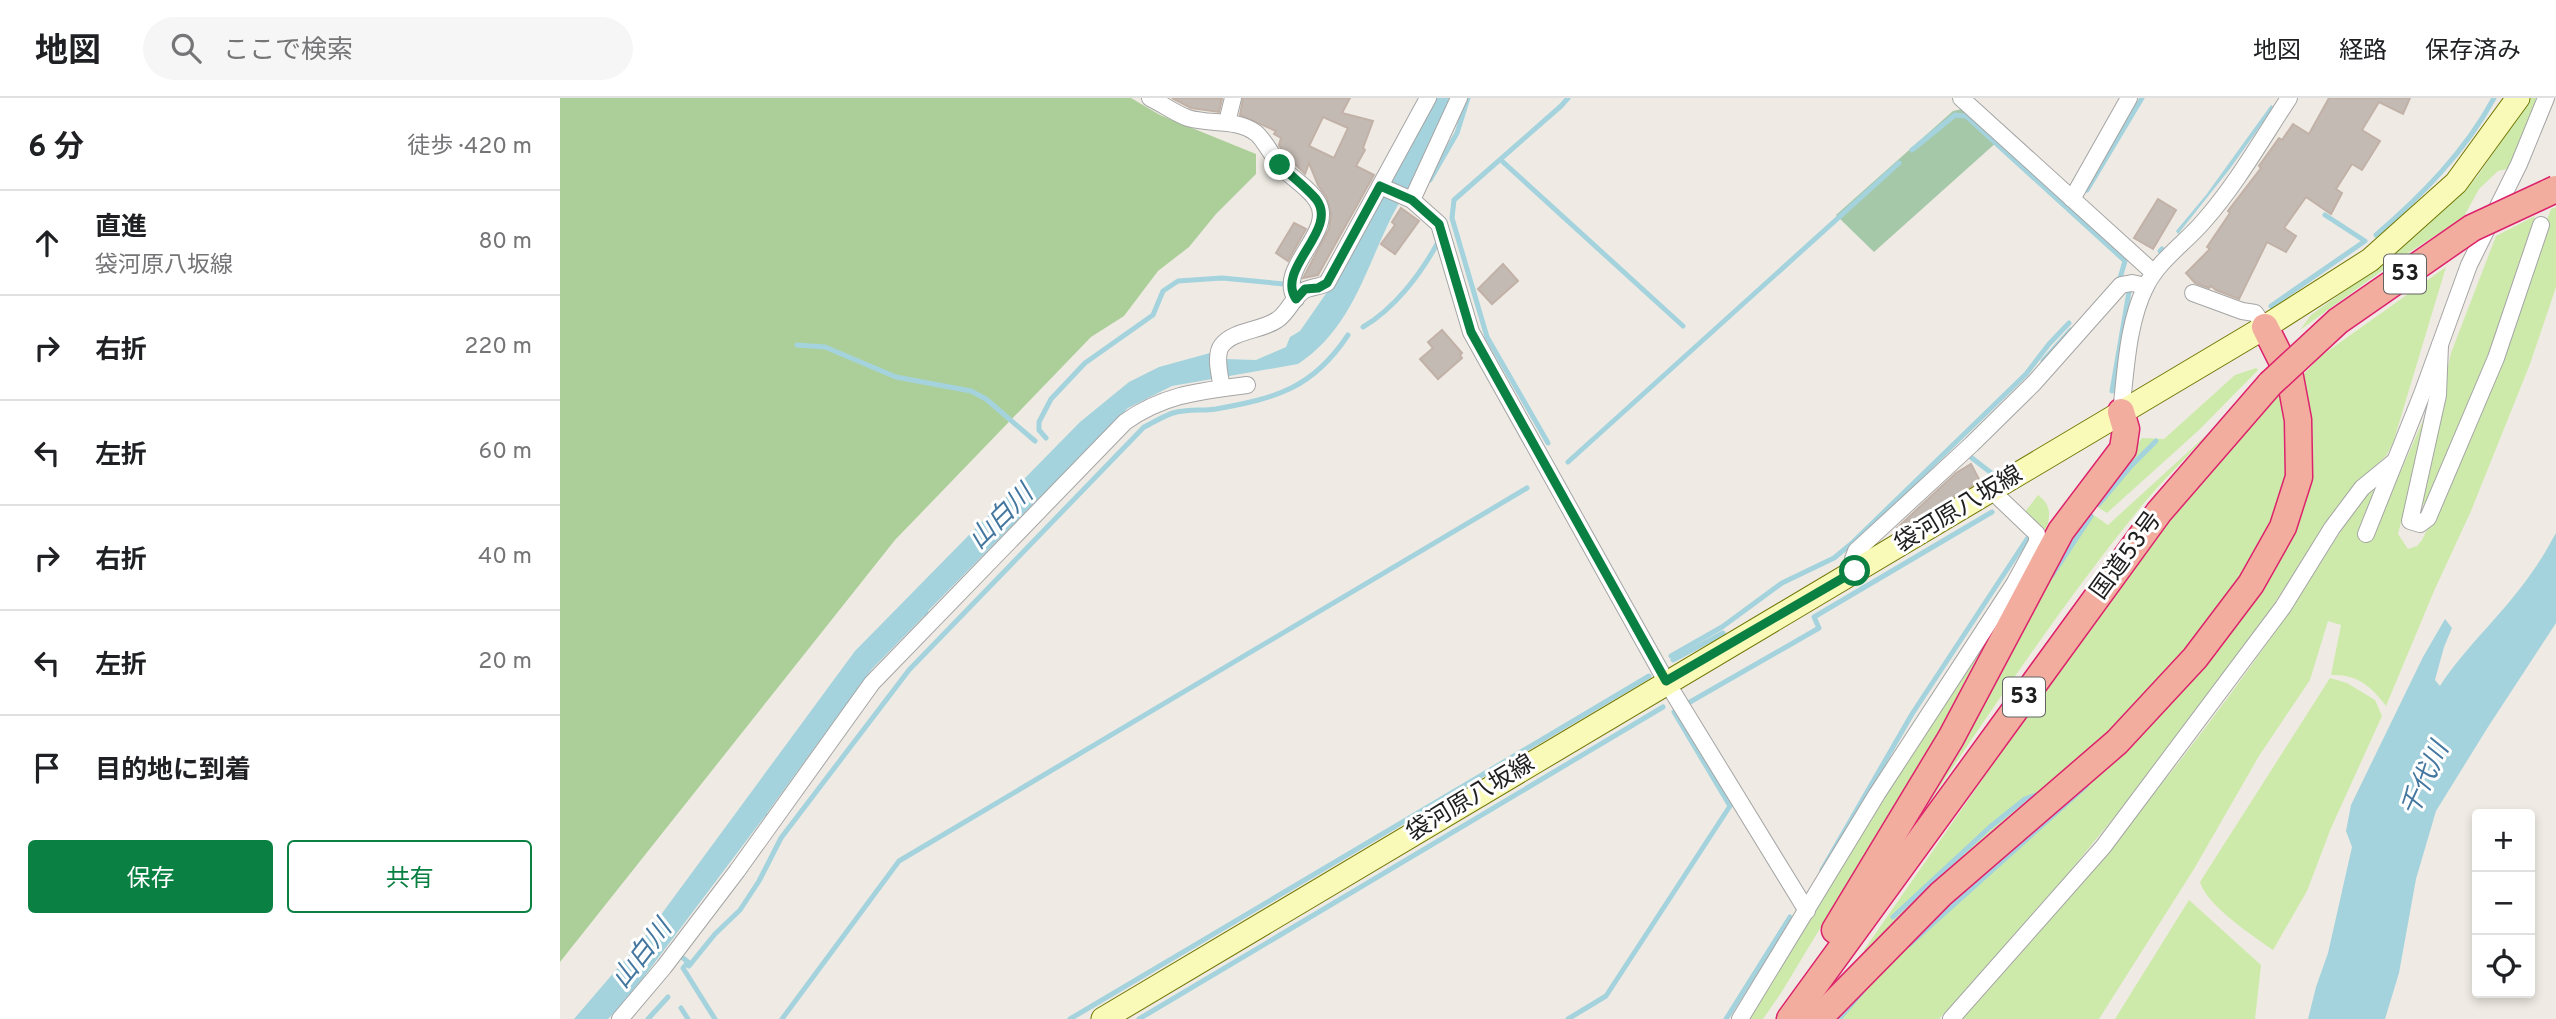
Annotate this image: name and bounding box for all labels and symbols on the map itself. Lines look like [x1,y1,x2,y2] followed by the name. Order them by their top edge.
[1264,149,1295,180] route end
[2384,254,2426,294] road number: 53
[1890,460,2028,560] street label: 袋河原八坂線
[963,477,1043,557] water label: 山白川
[2085,506,2169,606] street label: 国道53号
[1839,555,1870,586] route start
[2003,678,2045,716] road number: 53
[2395,735,2459,822] water label: 千代川
[1402,749,1540,849] street label: 袋河原八坂線
[606,912,682,996] water label: 山白川

